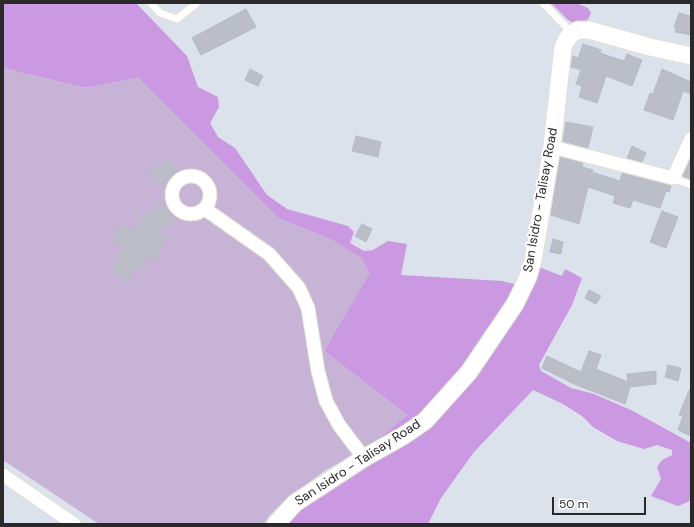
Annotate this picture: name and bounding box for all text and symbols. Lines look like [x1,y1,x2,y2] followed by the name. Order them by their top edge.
[521,127,561,273] street label: San Isidro - Talisay Road
[292,417,424,509] street label: San Isidro - Talisay Road
[554,489,648,515] scale bar
[559,496,588,512] text: 50 m

